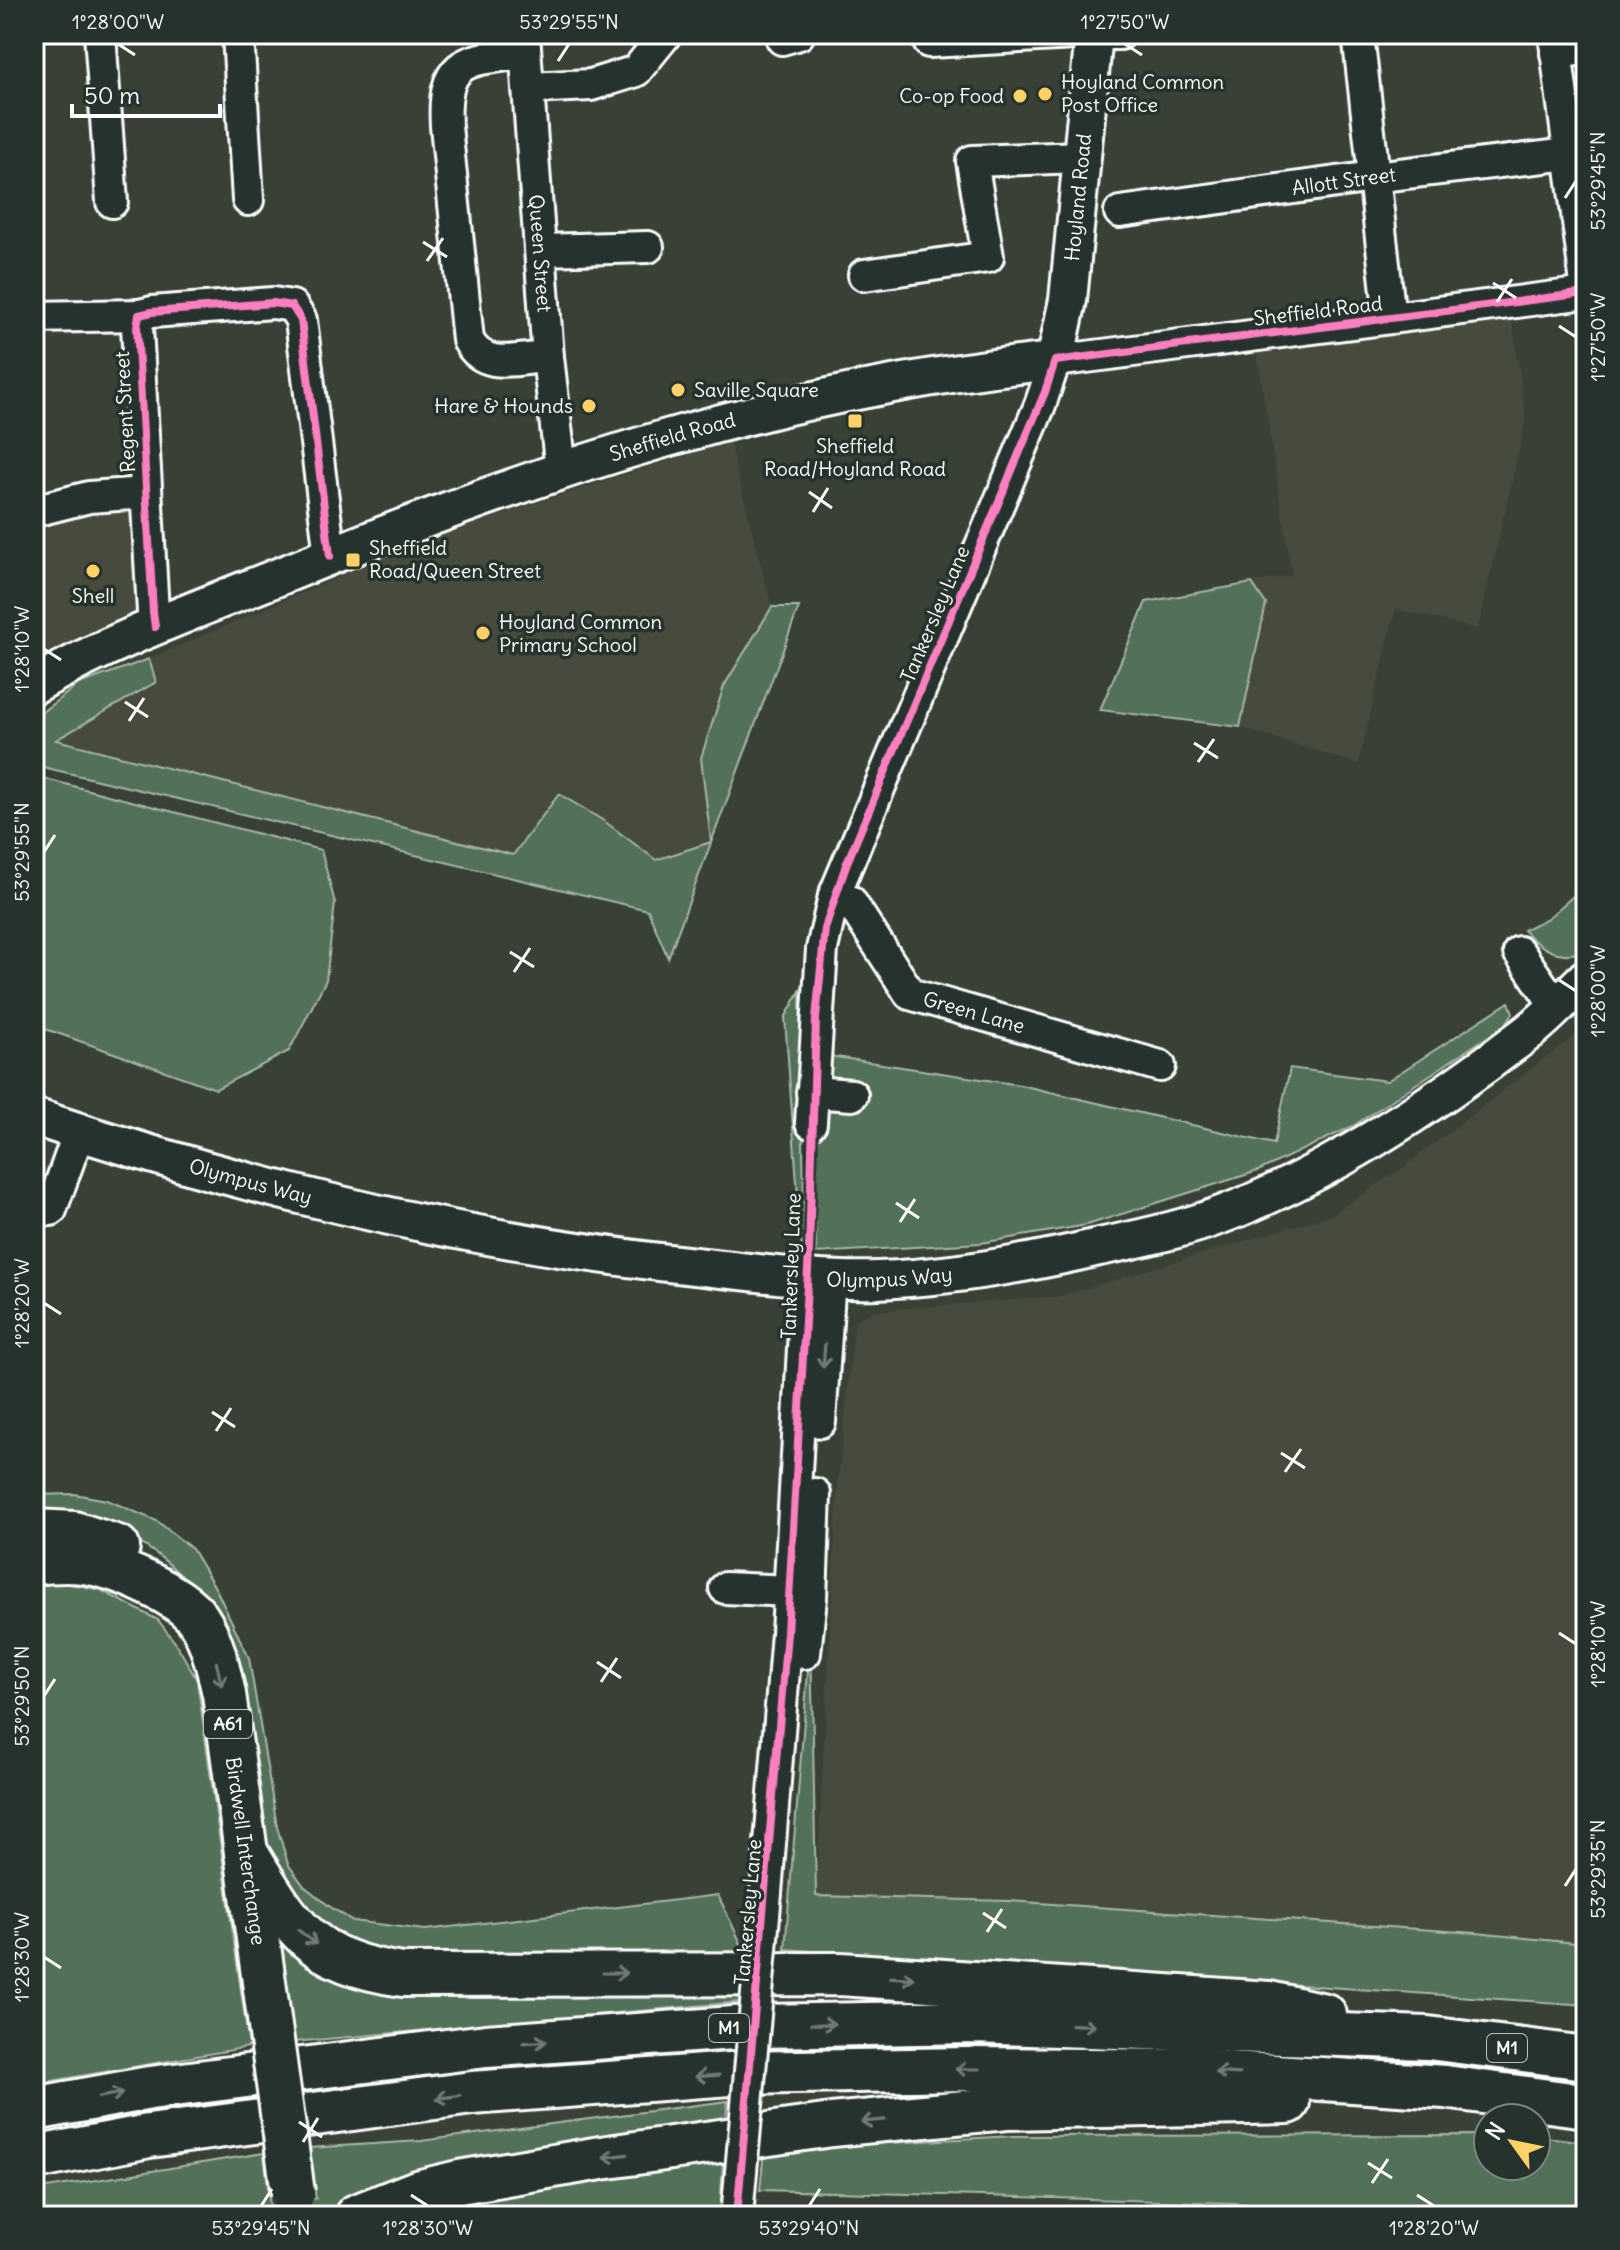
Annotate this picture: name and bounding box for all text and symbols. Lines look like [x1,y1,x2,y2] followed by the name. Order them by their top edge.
[72,9,164,34] text: 1°28'00"W
[519,9,619,34] text: 53°29'55"N
[1081,9,1169,34] text: 1°27'50"W
[72,68,220,118] scale bar
[1061,69,1224,117] place label: Hoyland Common Post Office
[84,80,140,110] text: 50 m
[899,83,1004,108] place label: Co-op Food
[1036,85,1054,103] marker: Hoyland Common Post Office
[1011,87,1029,105] marker: Co-op Food
[1059,132,1096,262] street label: Hoyland Road
[1585,132,1610,230] text: 53°29'45"N
[1290,161,1397,200] street label: Allott Street
[524,194,558,313] street label: Queen Street
[1252,290,1384,331] street label: Sheffield Road
[1585,293,1610,381] text: 1°27'50"W
[109,351,140,473] street label: Regent Street
[694,377,819,402] place label: Saville Square
[669,381,687,399] marker: Saville Square
[434,393,573,418] place label: Hare & Hounds
[580,397,598,415] marker: Hare & Hounds
[606,407,738,467] street label: Sheffield Road
[846,412,864,430] marker: Sheffield Road/Hoyland Road
[764,433,946,481] place label: Sheffield Road/Hoyland Road
[369,535,541,583] place label: Sheffield Road/Queen Street
[894,542,975,686] street label: Tankersley Lane
[344,551,362,569] marker: Sheffield Road/Queen Street
[84,562,102,580] marker: Shell
[72,583,114,608] place label: Shell
[9,605,34,693] text: 1°28'10"W
[499,609,662,657] place label: Hoyland Common Primary School
[474,624,492,642] marker: Hoyland Common Primary School
[9,802,34,902] text: 53°29'55"N
[1585,945,1610,1037] text: 1°28'00"W
[920,985,1028,1038] street label: Green Lane
[186,1153,315,1209] street label: Olympus Way
[775,1193,806,1339] street label: Tankersley Lane
[9,1258,34,1348] text: 1°28'20"W
[826,1261,954,1292] street label: Olympus Way
[816,1342,831,1369] one-way arrow
[1585,1600,1610,1688] text: 1°28'10"W
[9,1645,34,1747] text: 53°29'50"N
[212,1661,227,1686] one-way arrow
[204,1710,252,1738] road number: A61
[221,1755,272,1947] street label: Birdwell Interchange
[1585,1819,1610,1919] text: 53°29'35"N
[729,1838,766,1986] street label: Tankersley Lane
[9,1912,34,2002] text: 1°28'30"W
[296,1929,317,1946] one-way arrow
[601,1965,628,1981] one-way arrow
[888,1971,915,1986] one-way arrow
[709,2014,749,2042] road number: M1
[809,2017,836,2032] one-way arrow
[1069,2018,1096,2033] one-way arrow
[521,2034,548,2049] one-way arrow
[1487,2034,1527,2062] road number: M1
[954,2062,981,2077] one-way arrow
[1214,2065,1241,2080] one-way arrow
[694,2069,721,2084] one-way arrow
[98,2087,123,2102] one-way arrow
[435,2089,462,2104] one-way arrow
[1472,2102,1552,2182] north arrow
[860,2114,887,2129] one-way arrow
[1479,2117,1511,2145] text: N
[603,2149,629,2164] one-way arrow
[212,2215,310,2240] text: 53°29'45"N
[383,2215,473,2240] text: 1°28'30"W
[759,2215,859,2240] text: 53°29'40"N
[1389,2215,1479,2240] text: 1°28'20"W

